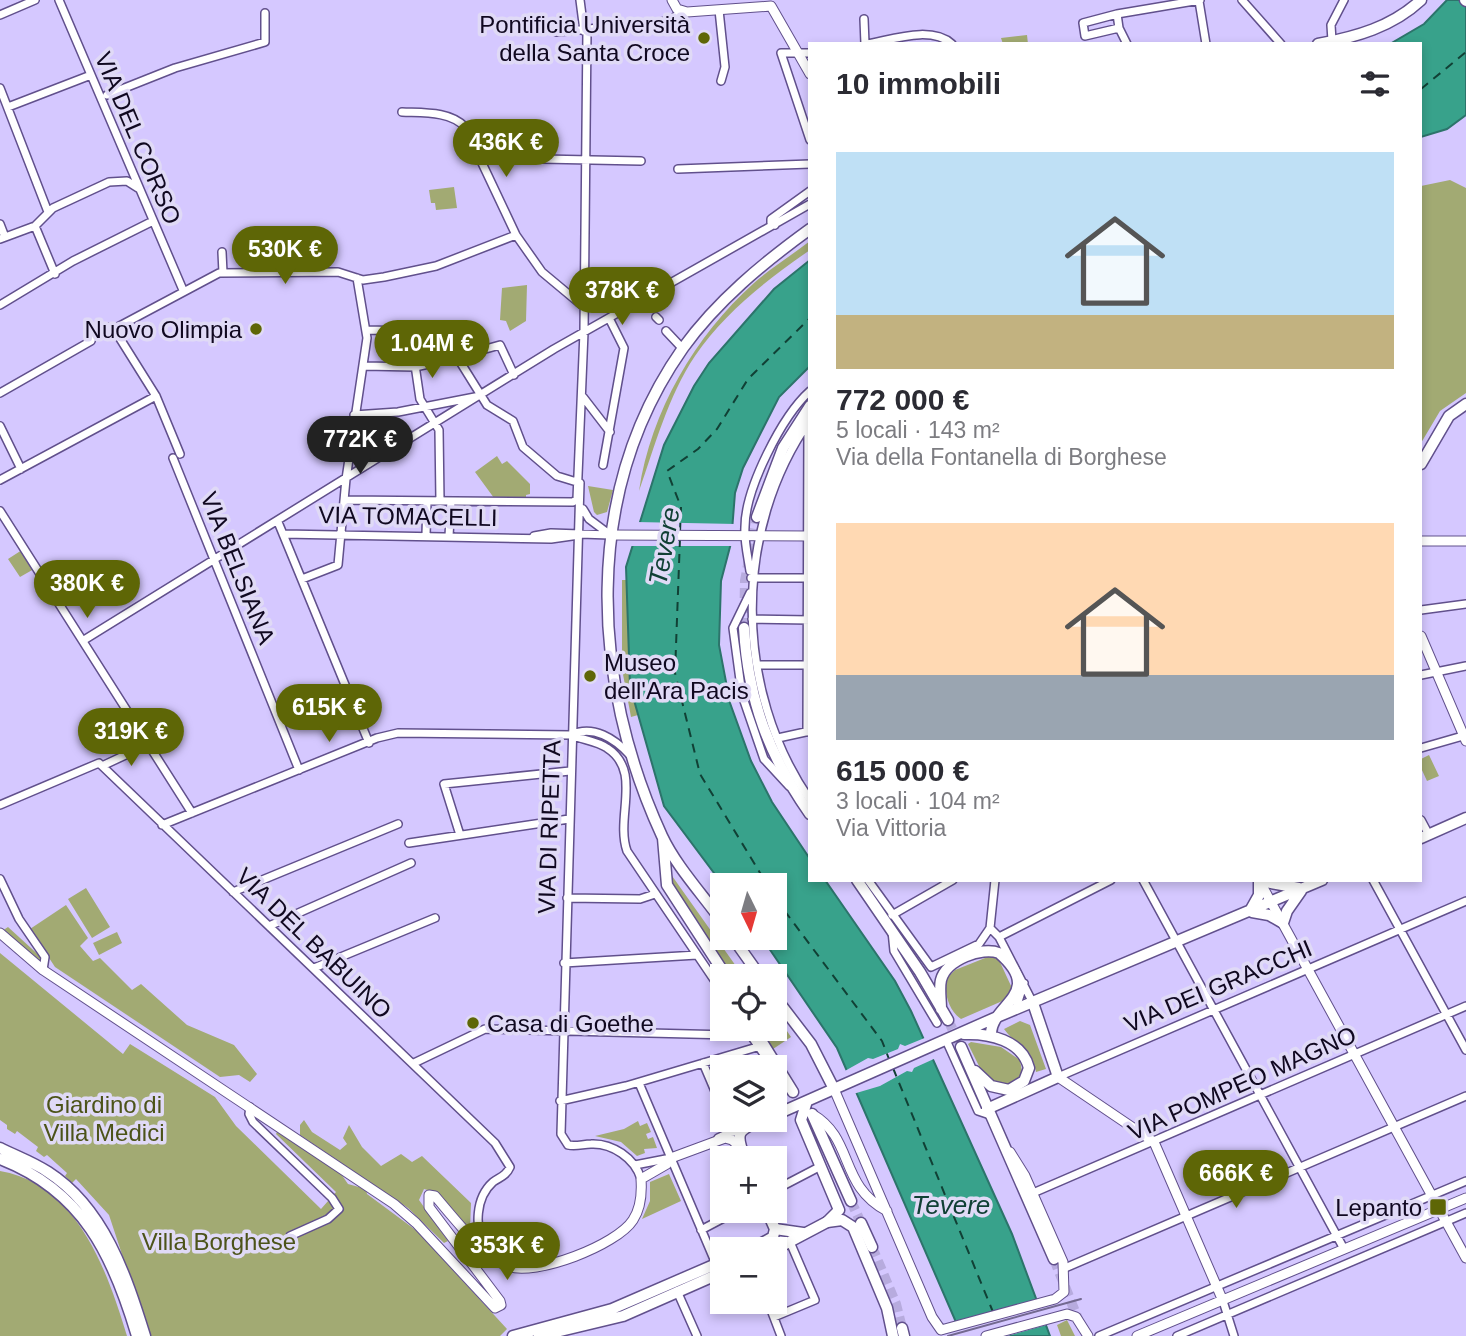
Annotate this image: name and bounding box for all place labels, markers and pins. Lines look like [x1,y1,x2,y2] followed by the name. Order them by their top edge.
[479,11,691,66] place label: Pontificia Università della Santa Croce
[696,30,712,46] marker: Pontificia Università della Santa Croce
[449,120,563,179] pin: 436K €
[228,226,342,286] pin: 530K €
[565,268,679,327] pin: 378K €
[85,316,243,343] place label: Nuovo Olimpia
[367,320,497,380] pin: 1.04M €
[248,321,264,337] marker: Nuovo Olimpia
[303,416,417,476] pin: 772K €
[30,560,144,620] pin: 380K €
[604,649,749,704] place label: Museo dell'Ara Pacis
[582,668,598,684] marker: Museo dell'Ara Pacis
[272,684,386,744] pin: 615K €
[74,708,188,768] pin: 319K €
[487,1010,654,1037] place label: Casa di Goethe
[465,1015,481,1031] marker: Casa di Goethe
[1179,1150,1293,1210] pin: 666K €
[1335,1194,1422,1221] place label: Lepanto
[1428,1197,1448,1217] marker: Lepanto
[450,1222,564,1282] pin: 353K €

